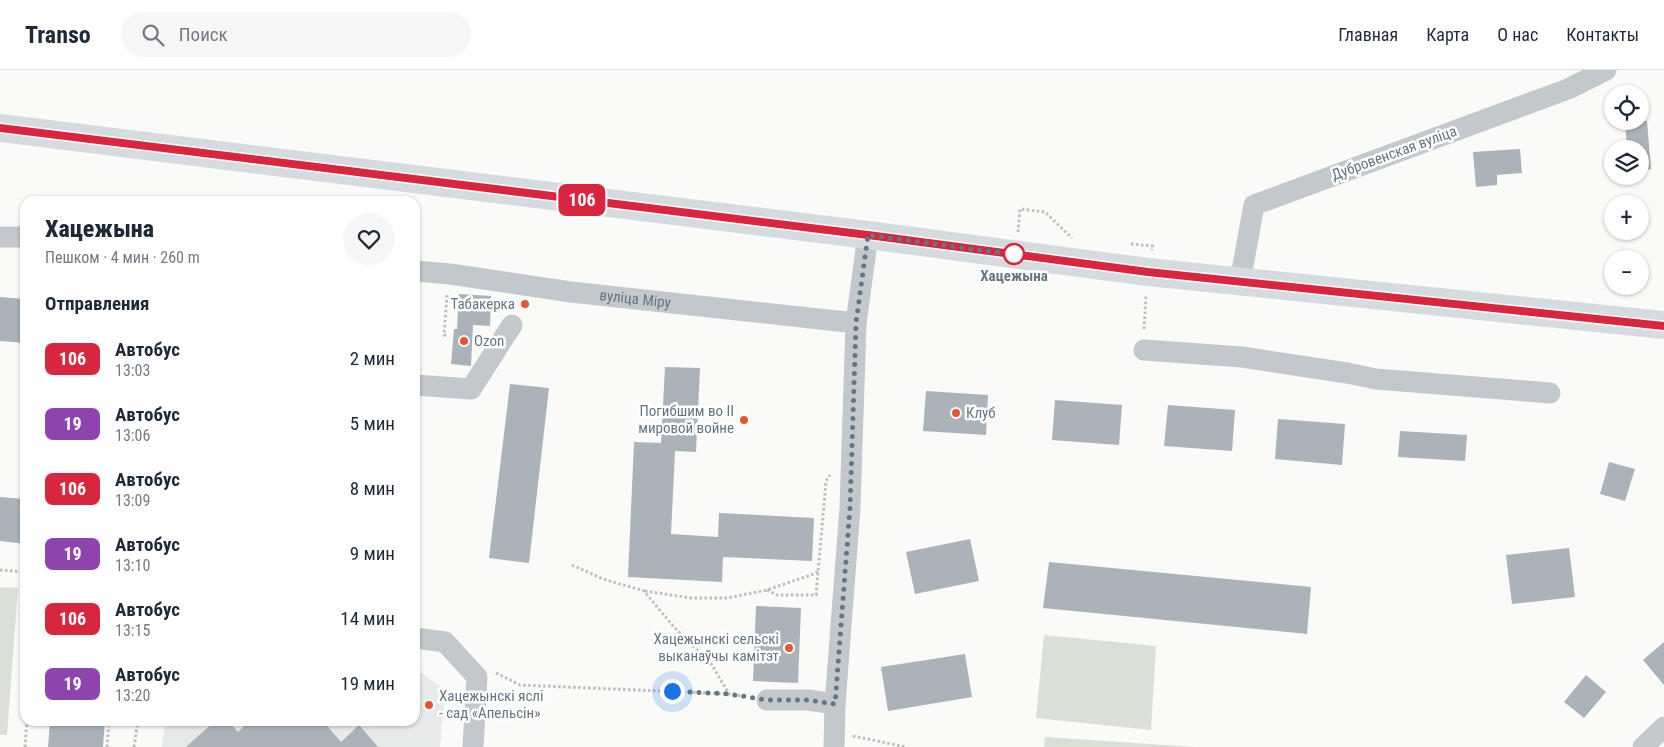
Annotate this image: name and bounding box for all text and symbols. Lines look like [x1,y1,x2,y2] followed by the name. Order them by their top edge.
[121,12,471,57] search box
[25,21,91,49] text: Transo
[139,21,167,49] icon: search
[179,23,228,46] text: Поиск
[1338,24,1398,45] text: Главная
[1426,24,1469,45] text: Карта
[1497,24,1538,45] text: О нас
[1566,24,1639,45] text: Контакты
[1604,85,1649,295] map controls
[1604,85,1649,130] button: locate
[1329,122,1459,184] street label: Дубровенская вуліца
[1604,140,1649,185] button: layers
[553,184,611,216] line badge: 106
[568,189,596,210] text: 106
[1604,195,1649,240] button: +
[343,213,395,265] button: heart
[45,215,154,243] text: Хацежына
[1003,243,1025,265] marker: Хацежына
[45,248,200,267] text: Пешком · 4 мин · 260 m
[1604,250,1649,295] button: −
[980,267,1048,285] place label: Хацежына
[599,286,672,312] street label: вуліца Міру
[45,292,149,315] text: Отправления
[450,295,515,313] place label: Табакерка
[519,298,531,310] marker: Табакерка
[474,332,504,350] place label: Ozon
[458,335,470,347] marker: Ozon
[115,338,180,361] text: Автобус
[350,347,395,370] text: 2 мин
[59,348,86,369] text: 106
[115,361,150,380] text: 13:03
[638,402,734,437] place label: Погибшим во II мировой войне
[115,403,180,426] text: Автобус
[966,404,996,422] place label: Клуб
[950,407,962,419] marker: Клуб
[350,412,395,435] text: 5 мин
[63,413,82,434] text: 19
[738,414,750,426] marker: Погибшим во II мировой войне
[115,426,150,445] text: 13:06
[115,468,180,491] text: Автобус
[350,477,395,500] text: 8 мин
[59,478,86,499] text: 106
[115,491,150,510] text: 13:09
[115,533,180,556] text: Автобус
[350,542,395,565] text: 9 мин
[63,543,82,564] text: 19
[115,556,150,575] text: 13:10
[115,598,180,621] text: Автобус
[340,607,395,630] text: 14 мин
[59,608,86,629] text: 106
[115,621,150,640] text: 13:15
[653,630,779,665] place label: Хацежынскі сельскі выканаўчы камітэт
[783,642,795,654] marker: Хацежынскі сельскі выканаўчы камітэт
[115,663,180,686] text: Автобус
[340,672,395,695] text: 19 мин
[63,673,82,694] text: 19
[660,679,685,704] your location
[115,686,150,705] text: 13:20
[439,687,543,722] place label: Хацежынскі яслі - сад «Апельсін»
[423,699,435,711] marker: Хацежынскі яслі - сад «Апельсін»

